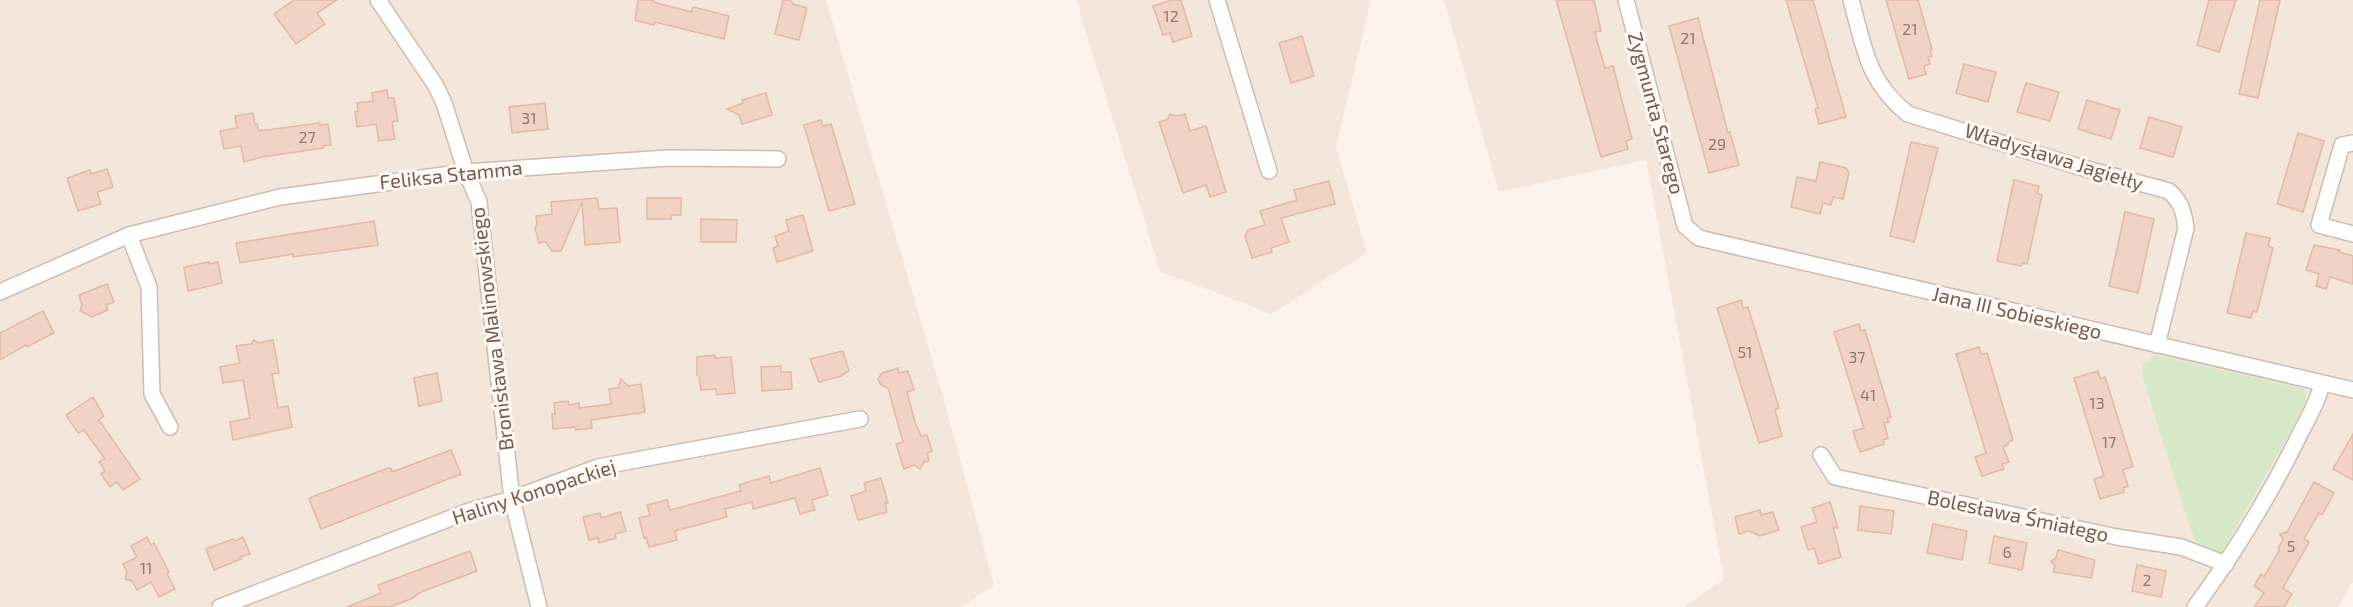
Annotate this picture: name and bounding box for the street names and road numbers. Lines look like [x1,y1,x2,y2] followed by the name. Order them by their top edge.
[1624,29,1690,197] street label: Zygmunta Starego
[1962,117,2147,195] street label: Władysława Jagiełły
[378,155,524,193] street label: Feliksa Stamma
[464,206,518,452] street label: Bronisława Malinowskiego
[1930,281,2104,343] street label: Jana III Sobieskiego
[449,453,619,529] street label: Haliny Konopackiej
[1926,484,2111,546] street label: Bolesława Śmiałego

